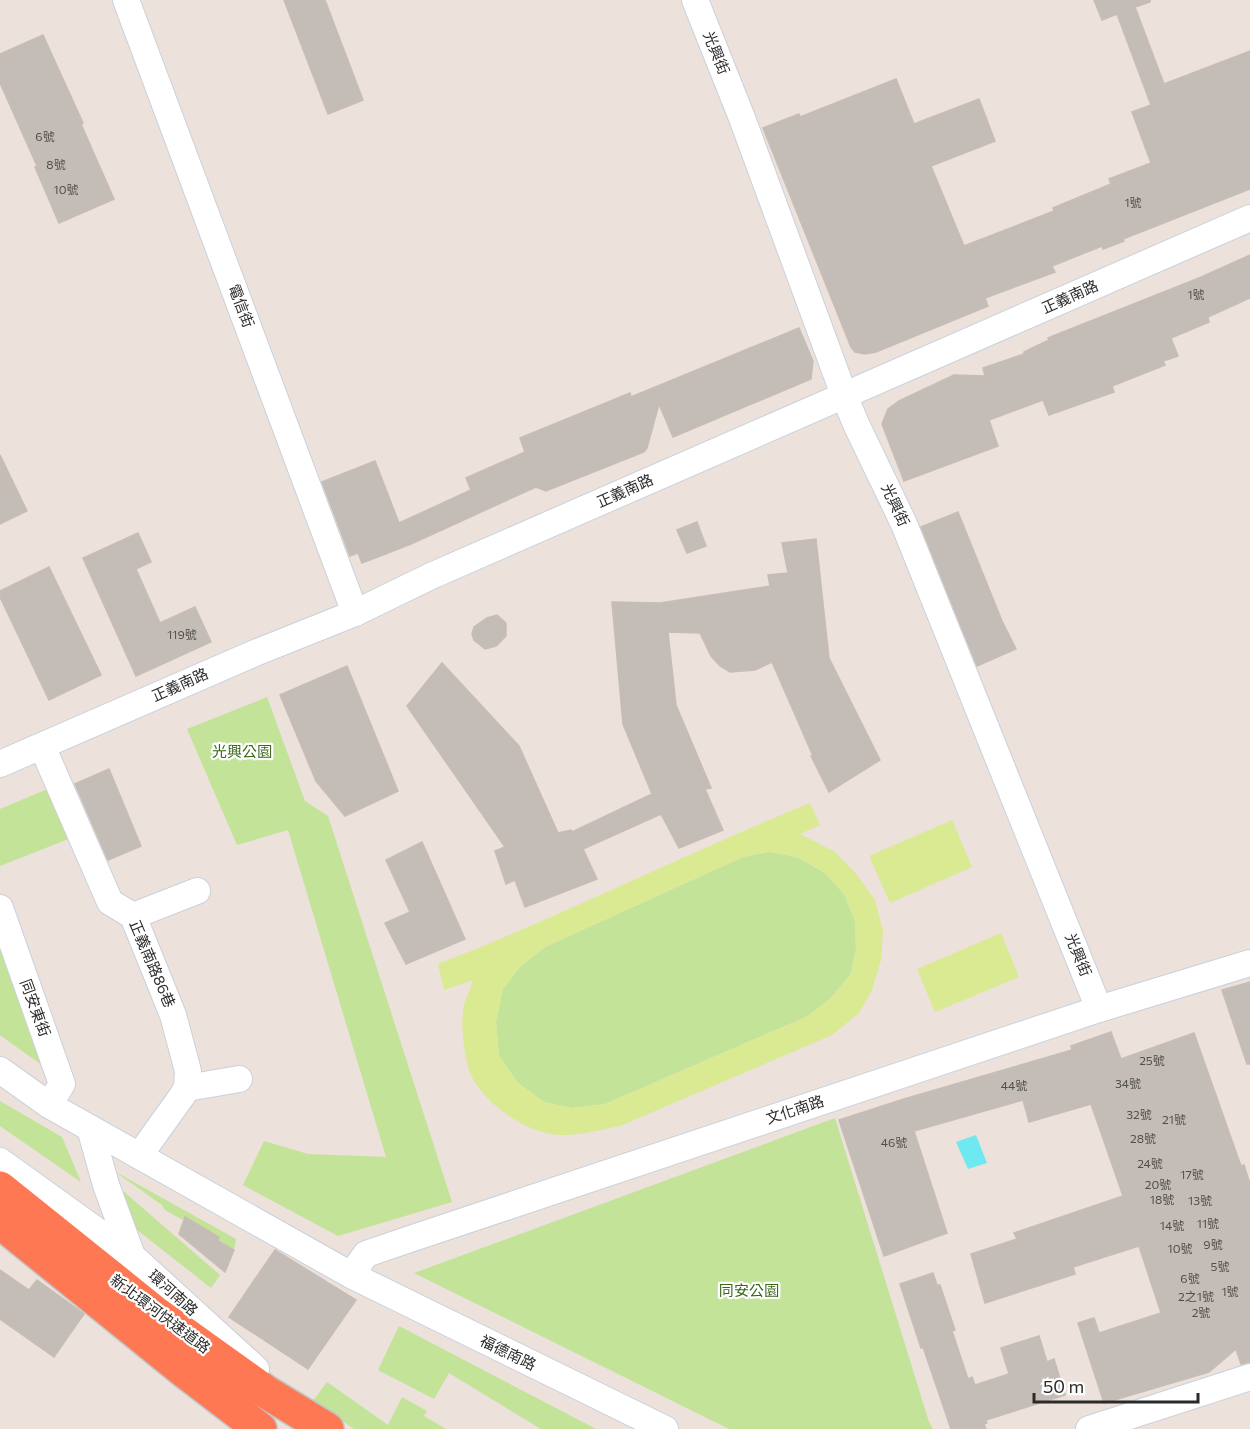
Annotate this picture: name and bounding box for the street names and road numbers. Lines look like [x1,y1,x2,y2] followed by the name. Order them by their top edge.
[700,28,734,77] street label: 光興街
[1039,276,1101,317] street label: 正義南路
[225,281,258,330] street label: 電信街
[594,470,656,511] street label: 正義南路
[878,480,914,529] street label: 光興街
[149,664,211,705] street label: 正義南路
[126,917,179,1010] street label: 正義南路86巷
[1062,930,1096,979] street label: 光興街
[17,976,55,1039] street label: 同安東街
[763,1091,826,1127] street label: 文化南路
[145,1265,202,1319] street label: 環河南路
[107,1270,214,1357] street label: 新北環河快速道路
[478,1331,539,1373] street label: 福德南路

